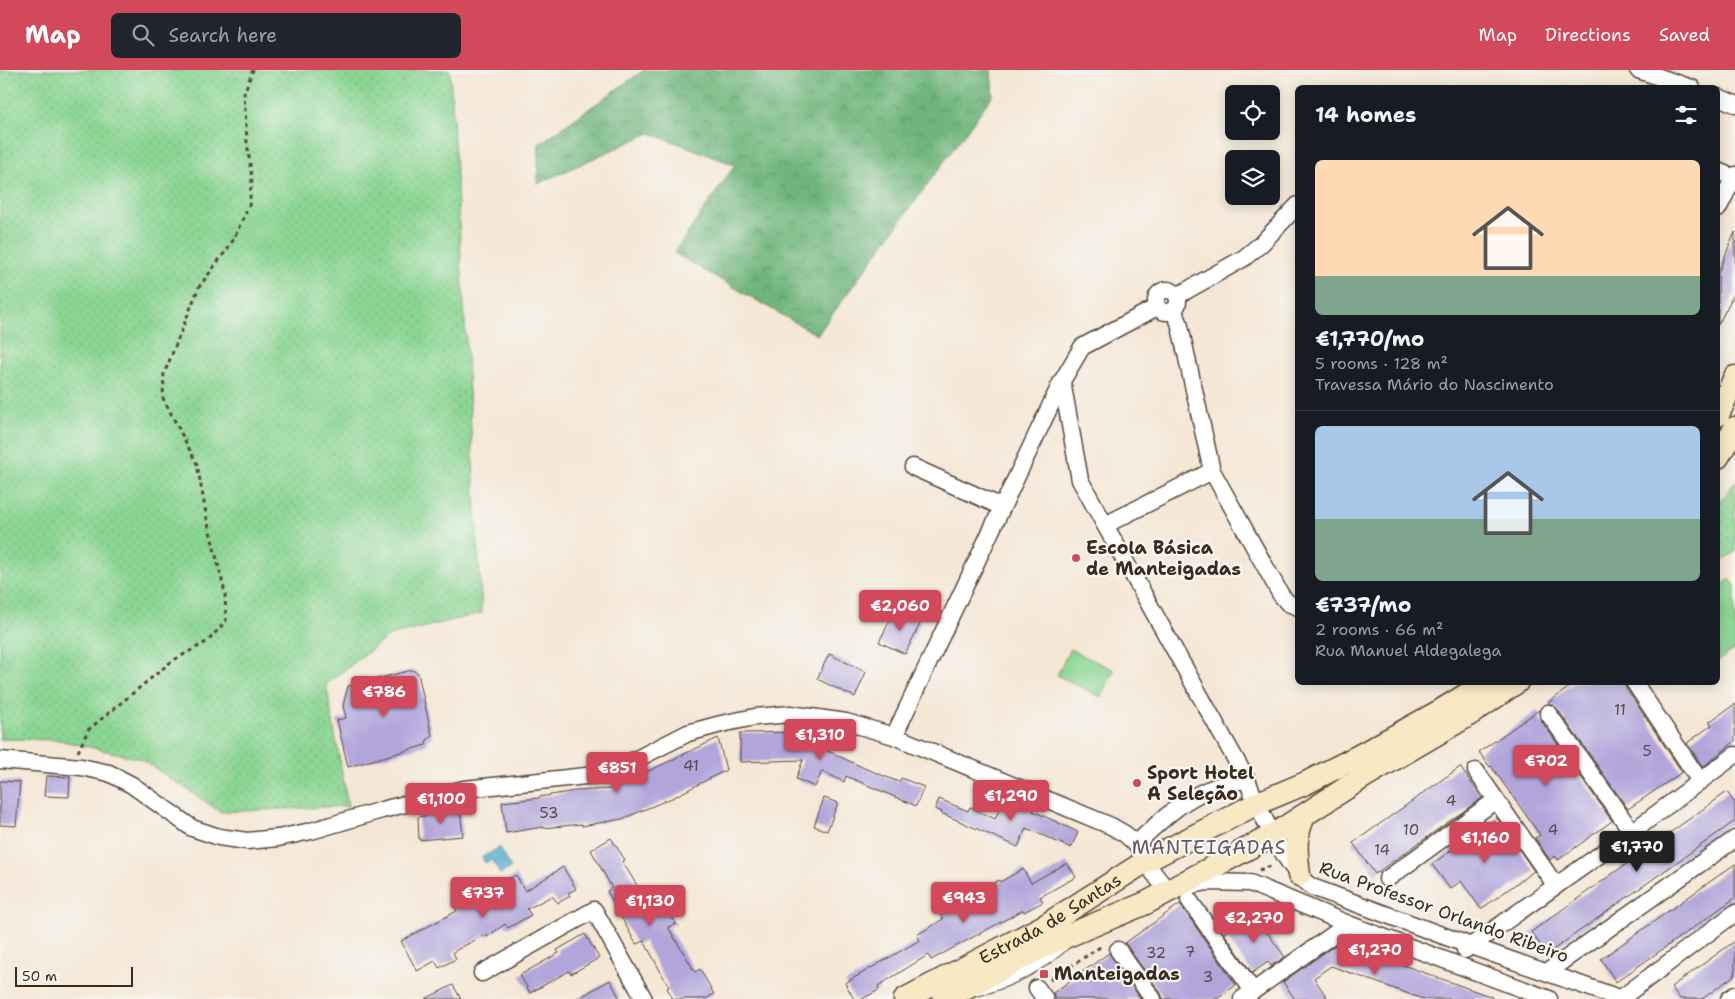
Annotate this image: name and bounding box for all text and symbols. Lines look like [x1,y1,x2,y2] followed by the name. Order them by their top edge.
[111,13,461,58] search box
[25,19,81,51] text: Map
[129,21,157,49] icon: search
[169,23,277,48] text: Search here
[1479,23,1517,47] text: Map
[1545,23,1631,47] text: Directions
[1659,23,1710,47] text: Saved
[1225,85,1280,205] map controls
[1225,85,1280,140] button: locate
[1315,101,1416,129] text: 14 homes
[1672,101,1700,129] icon: filters
[1225,150,1280,205] button: layers
[1463,193,1553,283] icon: home
[1315,325,1424,353] text: €1,770/mo
[1315,353,1448,374] text: 5 rooms · 128 m²
[1315,374,1554,395] text: Travessa Mário do Nascimento
[1463,458,1553,548] icon: home
[1086,536,1241,581] place label: Escola Básica de Manteigadas
[1070,552,1082,564] marker: Escola Básica de Manteigadas
[859,590,941,632] pin: €2,060
[1315,591,1411,619] text: €737/mo
[870,595,930,616] text: €2,060
[1315,619,1443,640] text: 2 rooms · 66 m²
[1315,640,1501,661] text: Rua Manuel Aldegalega
[354,676,414,718] pin: €786
[362,681,406,702] text: €786
[1614,700,1626,720] house number: 11
[779,718,861,761] pin: €1,310
[795,724,845,745] text: €1,310
[1642,741,1652,761] house number: 5
[1516,744,1576,787] pin: €702
[1524,750,1568,771] text: €702
[587,752,647,794] pin: €851
[683,756,699,776] house number: 41
[597,757,637,778] text: €851
[1147,761,1254,806] place label: Sport Hotel A Seleção
[1131,777,1143,789] marker: Sport Hotel A Seleção
[970,780,1052,822] pin: €1,290
[400,782,482,825] pin: €1,100
[984,785,1038,806] text: €1,290
[416,788,466,809] text: €1,100
[1446,791,1456,811] house number: 4
[540,803,559,823] house number: 53
[1403,820,1419,840] house number: 10
[1548,820,1558,840] house number: 4
[1444,822,1526,864] pin: €1,160
[1460,827,1510,848] text: €1,160
[1596,830,1678,873] pin: €1,770
[1132,835,1286,860] district label: MANTEIGADAS
[1611,836,1663,857] text: €1,770
[1374,840,1390,860] house number: 14
[1316,856,1572,968] street label: Rua Professor Orlando Ribeiro
[975,868,1126,970] street label: Estrada de Santas
[453,876,513,919] pin: €737
[462,882,505,903] text: €737
[934,882,994,924] pin: €943
[609,884,691,927] pin: €1,130
[942,887,986,908] text: €943
[625,890,675,911] text: €1,130
[1213,902,1295,944] pin: €2,270
[1224,907,1284,928] text: €2,270
[1334,934,1416,976] pin: €1,270
[1348,939,1402,960] text: €1,270
[1185,942,1195,962] house number: 7
[1146,943,1166,963] house number: 32
[1054,962,1180,986] place label: Manteigadas
[15,964,132,987] scale bar
[22,967,57,985] text: 50 m
[1203,967,1213,987] house number: 3
[1038,968,1050,980] marker: Manteigadas

